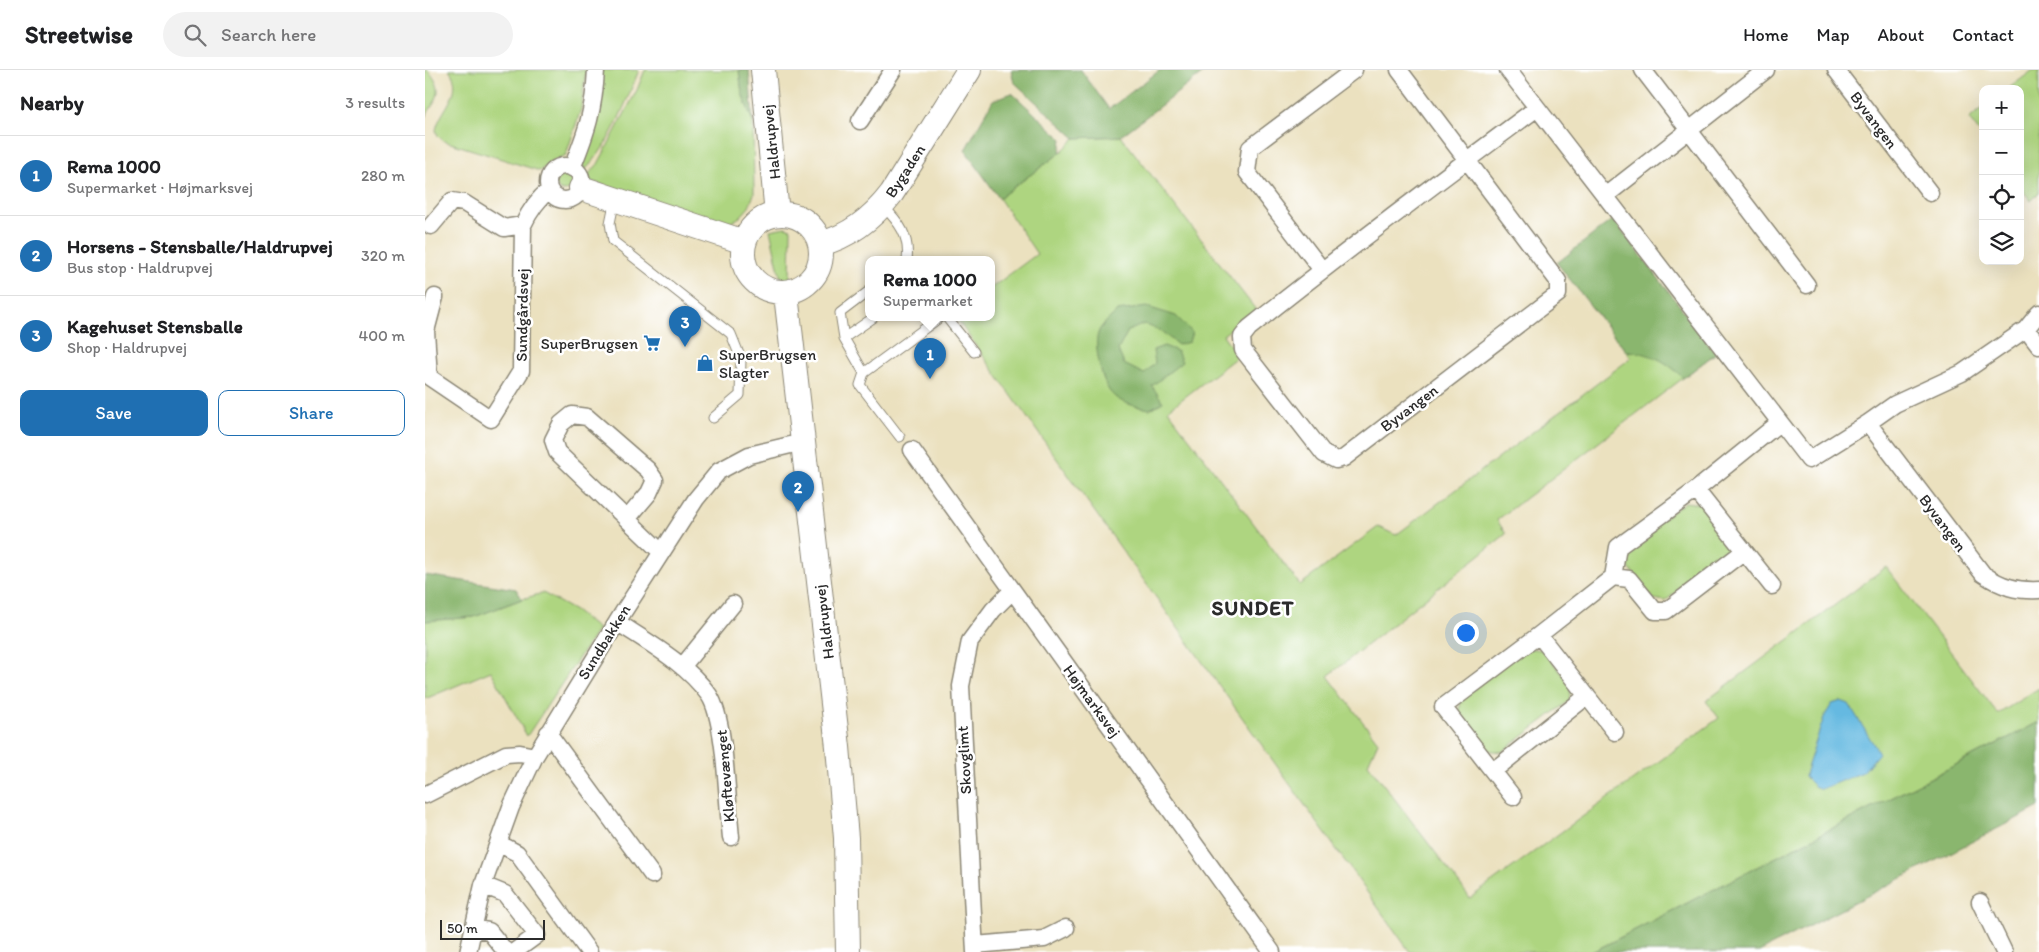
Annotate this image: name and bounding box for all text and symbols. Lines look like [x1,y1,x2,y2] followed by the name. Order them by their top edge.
[163,12,513,57] search box
[25,20,133,49] text: Streetwise
[181,21,209,49] icon: search
[221,23,316,46] text: Search here
[1743,24,1789,46] text: Home
[1817,24,1850,46] text: Map
[1878,24,1924,46] text: About
[1952,24,2014,46] text: Contact
[1979,85,2024,265] map controls
[1979,85,2024,130] button: +
[1846,88,1902,153] street label: Byvangen
[20,90,84,115] text: Nearby
[345,93,405,112] text: 3 results
[758,104,784,180] street label: Haldrupvej
[1979,130,2024,175] button: −
[881,141,929,201] street label: Bygaden
[67,155,161,178] text: Rema 1000
[32,166,40,185] text: 1
[361,166,405,185] text: 280 m
[1979,175,2024,220] button: locate
[67,178,253,197] text: Supermarket · Højmarksvej
[1979,220,2024,265] button: layers
[67,235,333,258] text: Horsens - Stensballe/Haldrupvej
[32,246,40,265] text: 2
[361,246,405,265] text: 320 m
[865,256,995,321] popup
[67,258,213,277] text: Bus stop · Haldrupvej
[512,268,532,362] street label: Sundgårdsvej
[883,268,977,291] text: Rema 1000
[883,291,973,310] text: Supermarket
[669,306,701,347] pin: 3
[67,315,243,338] text: Kagehuset Stensballe
[32,326,40,345] text: 3
[359,326,405,345] text: 400 m
[642,333,662,353] supermarket icon: SuperBrugsen
[541,334,638,353] place label: SuperBrugsen
[67,338,187,357] text: Shop · Haldrupvej
[914,338,946,379] pin: 1
[719,345,816,382] place label: SuperBrugsen Slagter
[695,353,715,373] shop icon: SuperBrugsen Slagter
[1377,380,1442,436] street label: Byvangen
[20,390,208,436] button: Save
[218,390,405,436] button: Share
[782,471,814,512] pin: 2
[1915,491,1971,556] street label: Byvangen
[810,584,838,660] street label: Haldrupvej
[1211,595,1295,620] district label: SUNDET
[573,601,635,683] street label: Sundbakken
[1453,620,1479,646] your location
[1059,661,1125,741] street label: Højmarksvej
[953,725,975,795] street label: Skovglimt
[711,729,739,823] street label: Kløftevænget
[440,917,545,940] scale bar
[447,920,478,937] text: 50 m

